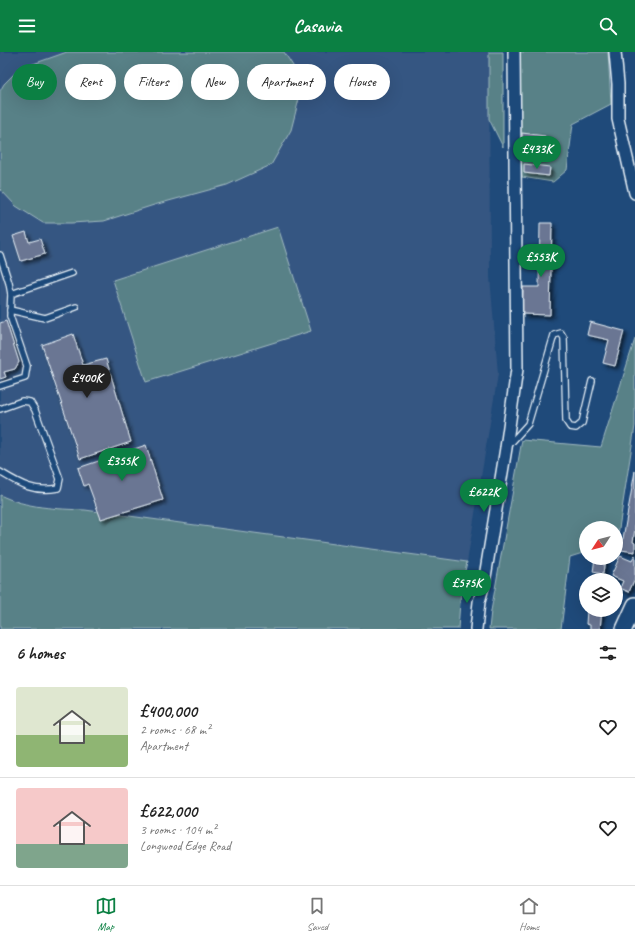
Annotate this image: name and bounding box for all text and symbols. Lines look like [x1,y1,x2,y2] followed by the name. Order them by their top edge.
[16,15,38,37] icon: menu
[294,15,341,37] text: Casavia
[597,15,619,37] icon: search
[12,64,57,100] chip: Buy
[65,64,116,100] chip: Rent
[124,64,183,100] chip: Filters
[191,64,239,100] chip: New
[247,64,326,100] chip: Apartment
[334,64,390,100] chip: House
[509,136,565,170] pin: £433K
[522,141,552,157] text: £433K
[513,244,569,278] pin: £553K
[526,249,556,265] text: £553K
[59,365,115,399] pin: £400K
[72,370,102,386] text: £400K
[94,448,150,482] pin: £355K
[107,453,137,469] text: £355K
[456,479,512,513] pin: £622K
[469,484,499,500] text: £622K
[579,521,623,565] north arrow
[579,521,623,617] map controls
[439,570,495,604] pin: £575K
[579,573,623,617] button: layers
[452,575,482,591] text: £575K
[597,642,619,664] icon: filters
[16,643,64,664] text: 6 homes
[140,701,197,722] text: £400,000
[48,703,96,751] icon: home
[597,716,619,738] icon: heart
[140,722,210,738] text: 2 rooms · 68 m²
[140,738,188,754] text: Apartment
[140,801,197,822] text: £622,000
[48,804,96,852] icon: home
[597,817,619,839] icon: heart
[140,822,216,838] text: 3 rooms · 104 m²
[140,838,231,854] text: Longwood Edge Road
[95,895,117,933] tab: Map
[306,895,328,933] tab: Saved
[518,895,540,933] tab: Home

